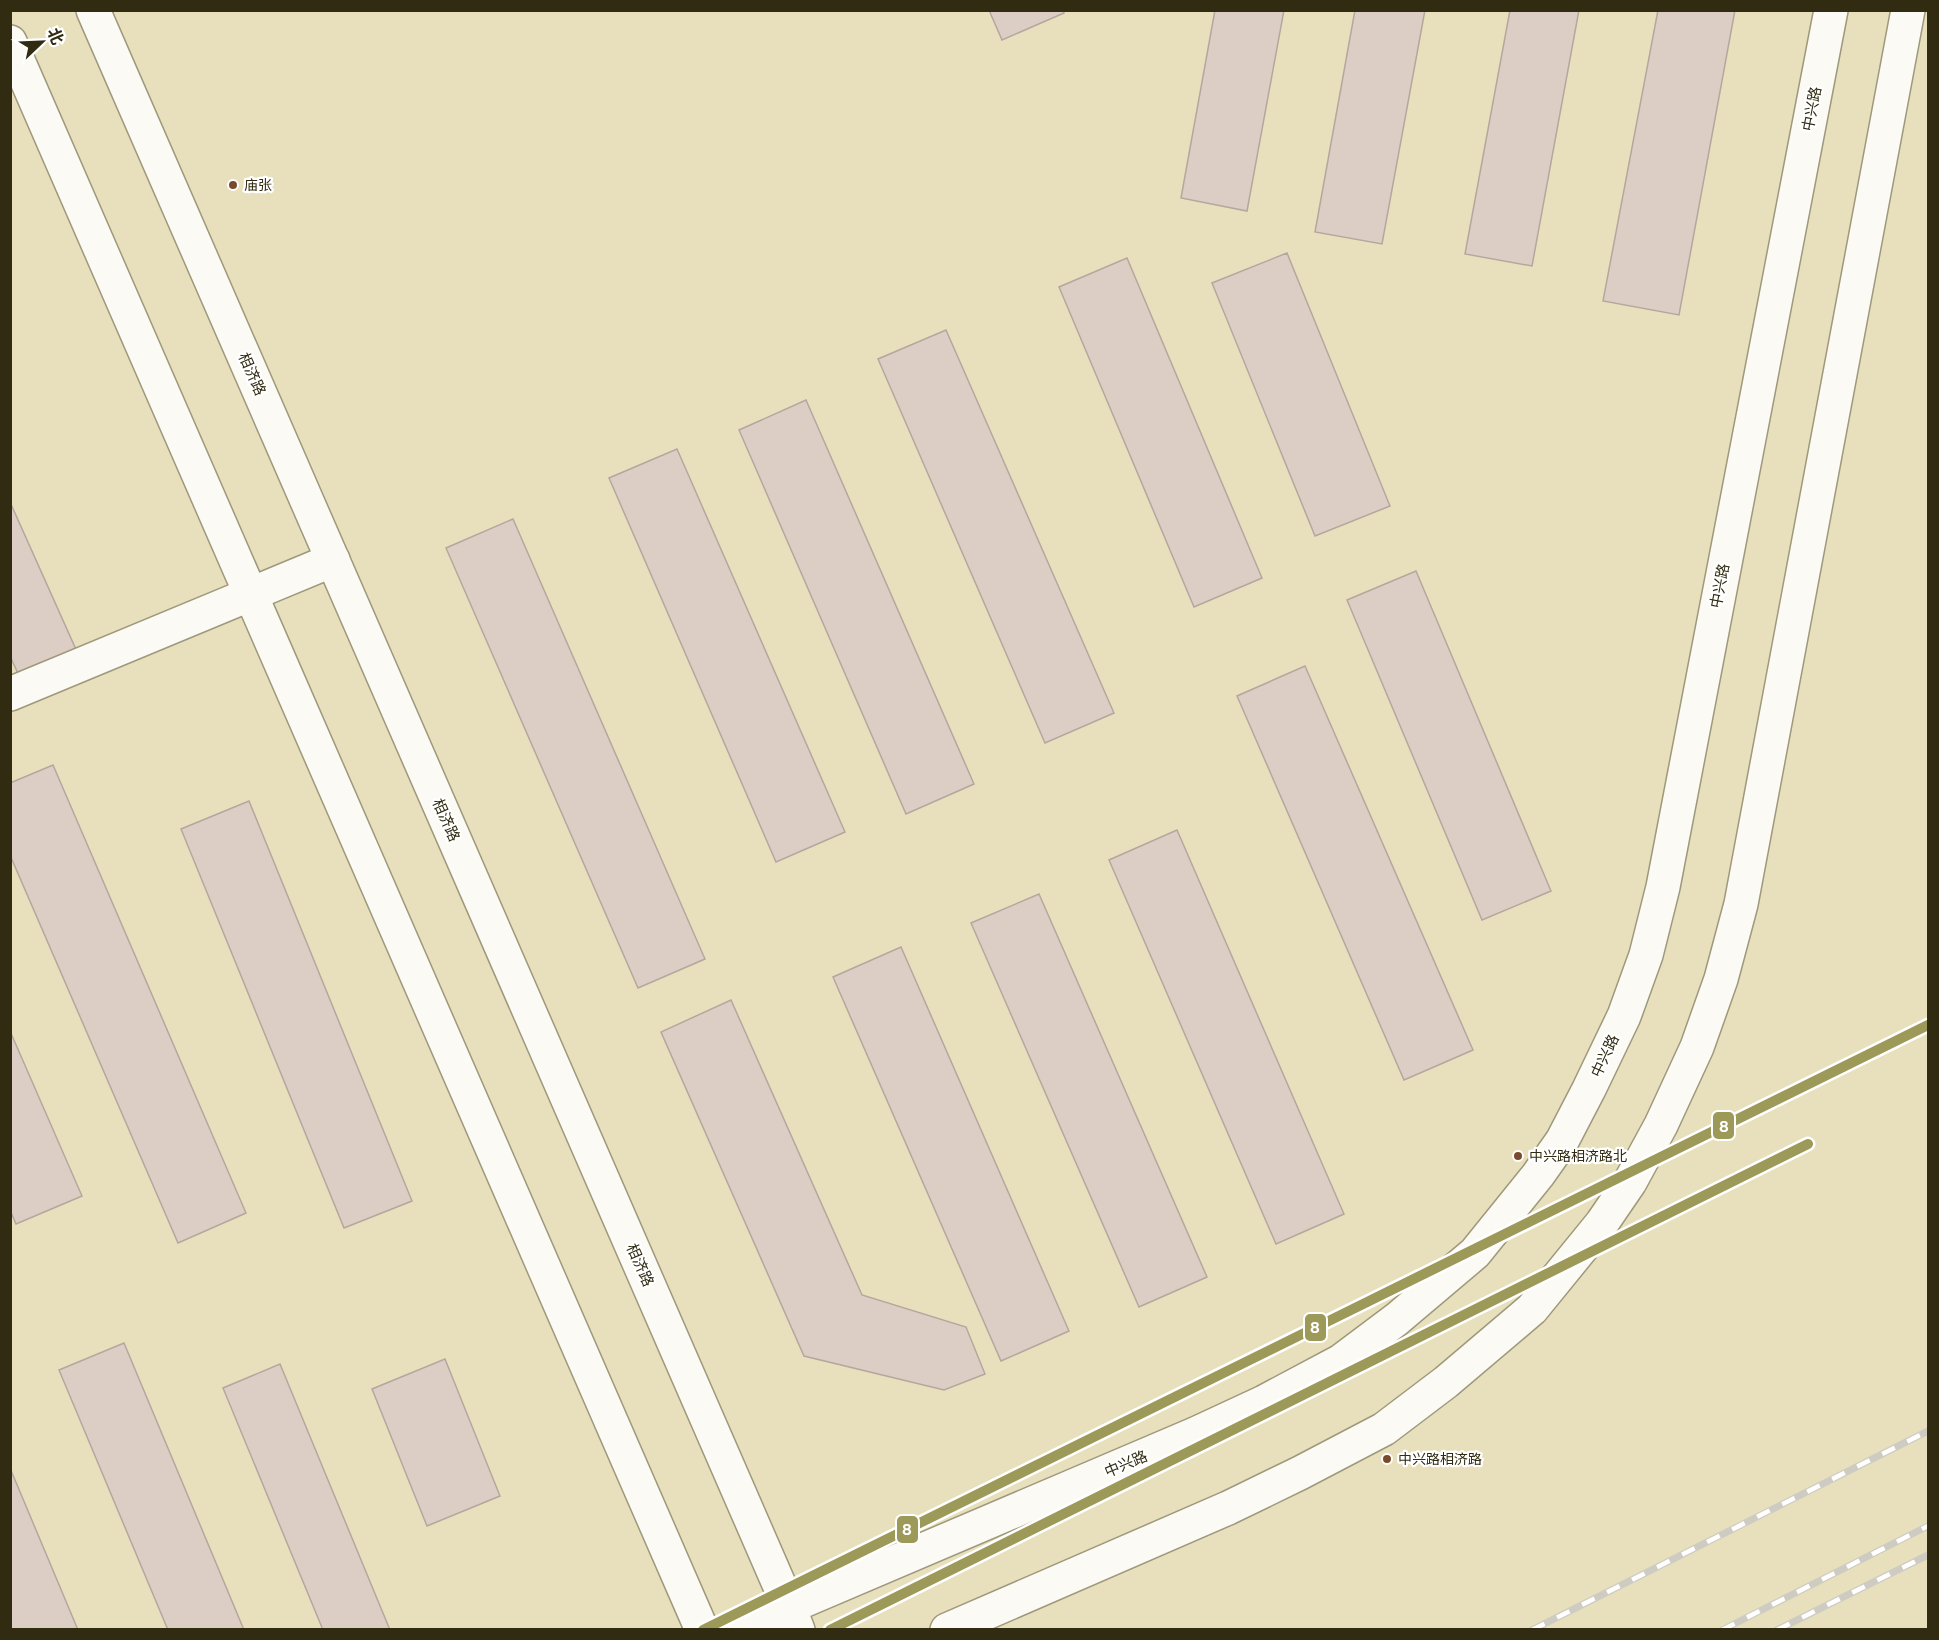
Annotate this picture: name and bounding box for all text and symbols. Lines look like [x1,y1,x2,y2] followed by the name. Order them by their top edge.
[12,12,72,72] north arrow
[43,25,67,47] text: 北
[1799,85,1825,133] street label: 中兴路
[244,177,272,194] place label: 庙张
[227,179,239,191] marker: 庙张
[235,350,269,398] street label: 相济路
[1707,562,1733,610] street label: 中兴路
[429,796,463,844] street label: 相济路
[1587,1032,1623,1080] street label: 中兴路
[1712,1111,1735,1140] line badge: 8
[1719,1117,1729,1136] text: 8
[1529,1148,1627,1165] place label: 中兴路相济路北
[1512,1150,1524,1162] marker: 中兴路相济路北
[623,1241,657,1289] street label: 相济路
[1304,1313,1327,1342] line badge: 8
[1310,1318,1320,1337] text: 8
[1102,1447,1150,1481] street label: 中兴路
[1398,1451,1482,1468] place label: 中兴路相济路
[1381,1453,1393,1465] marker: 中兴路相济路
[896,1515,919,1544] line badge: 8
[902,1520,912,1539] text: 8

